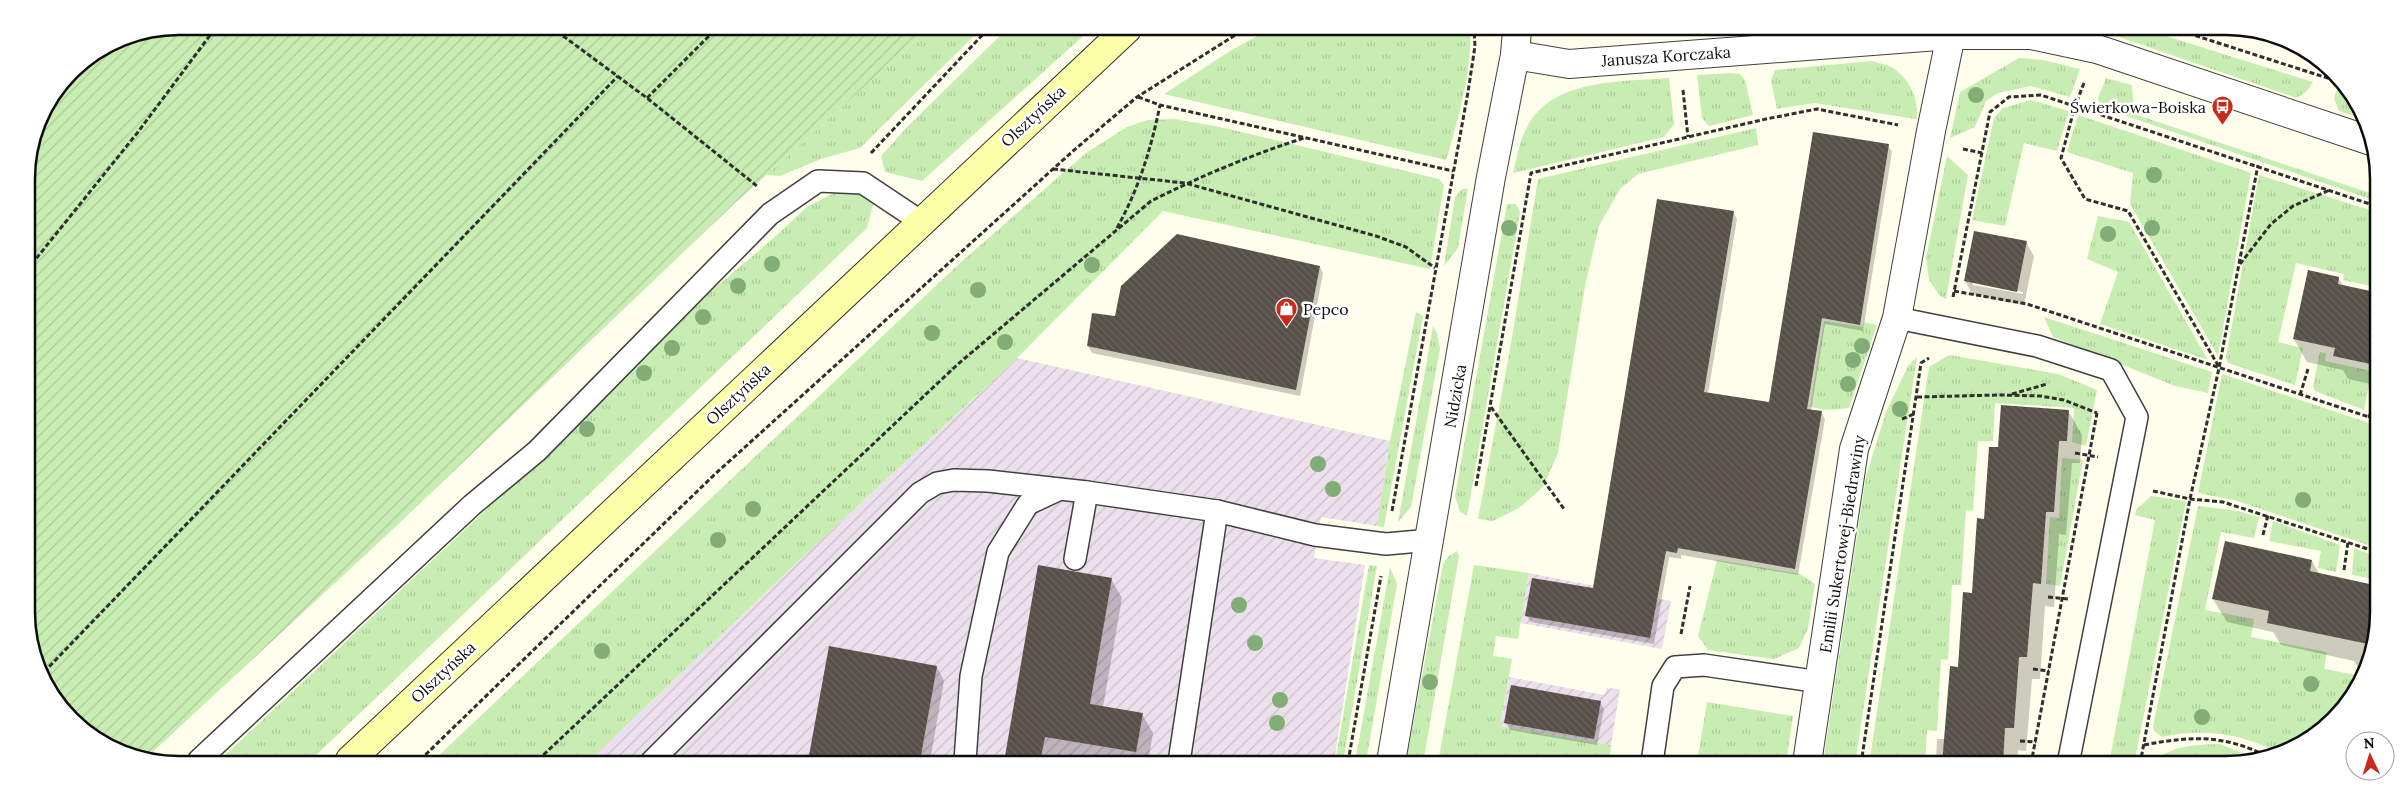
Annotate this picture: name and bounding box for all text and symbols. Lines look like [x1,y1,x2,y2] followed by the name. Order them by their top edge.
[1600,41,1731,71] street label: Janusza Korczaka
[996,81,1070,151] street label: Olsztyńska
[2210,95,2234,126] bus stop icon: Świerkowa-Boiska
[2070,97,2206,117] place label: Świerkowa-Boiska
[1275,297,1299,328] shop icon: Pepco
[1303,299,1349,319] place label: Pepco
[701,359,775,429] street label: Olsztyńska
[1440,363,1470,429] street label: Nidzicka
[1815,433,1869,654] street label: Emilii Sukertowej-Biedrawiny
[406,637,480,707] street label: Olsztyńska
[2345,731,2395,781] north arrow
[2363,734,2375,752] text: N

